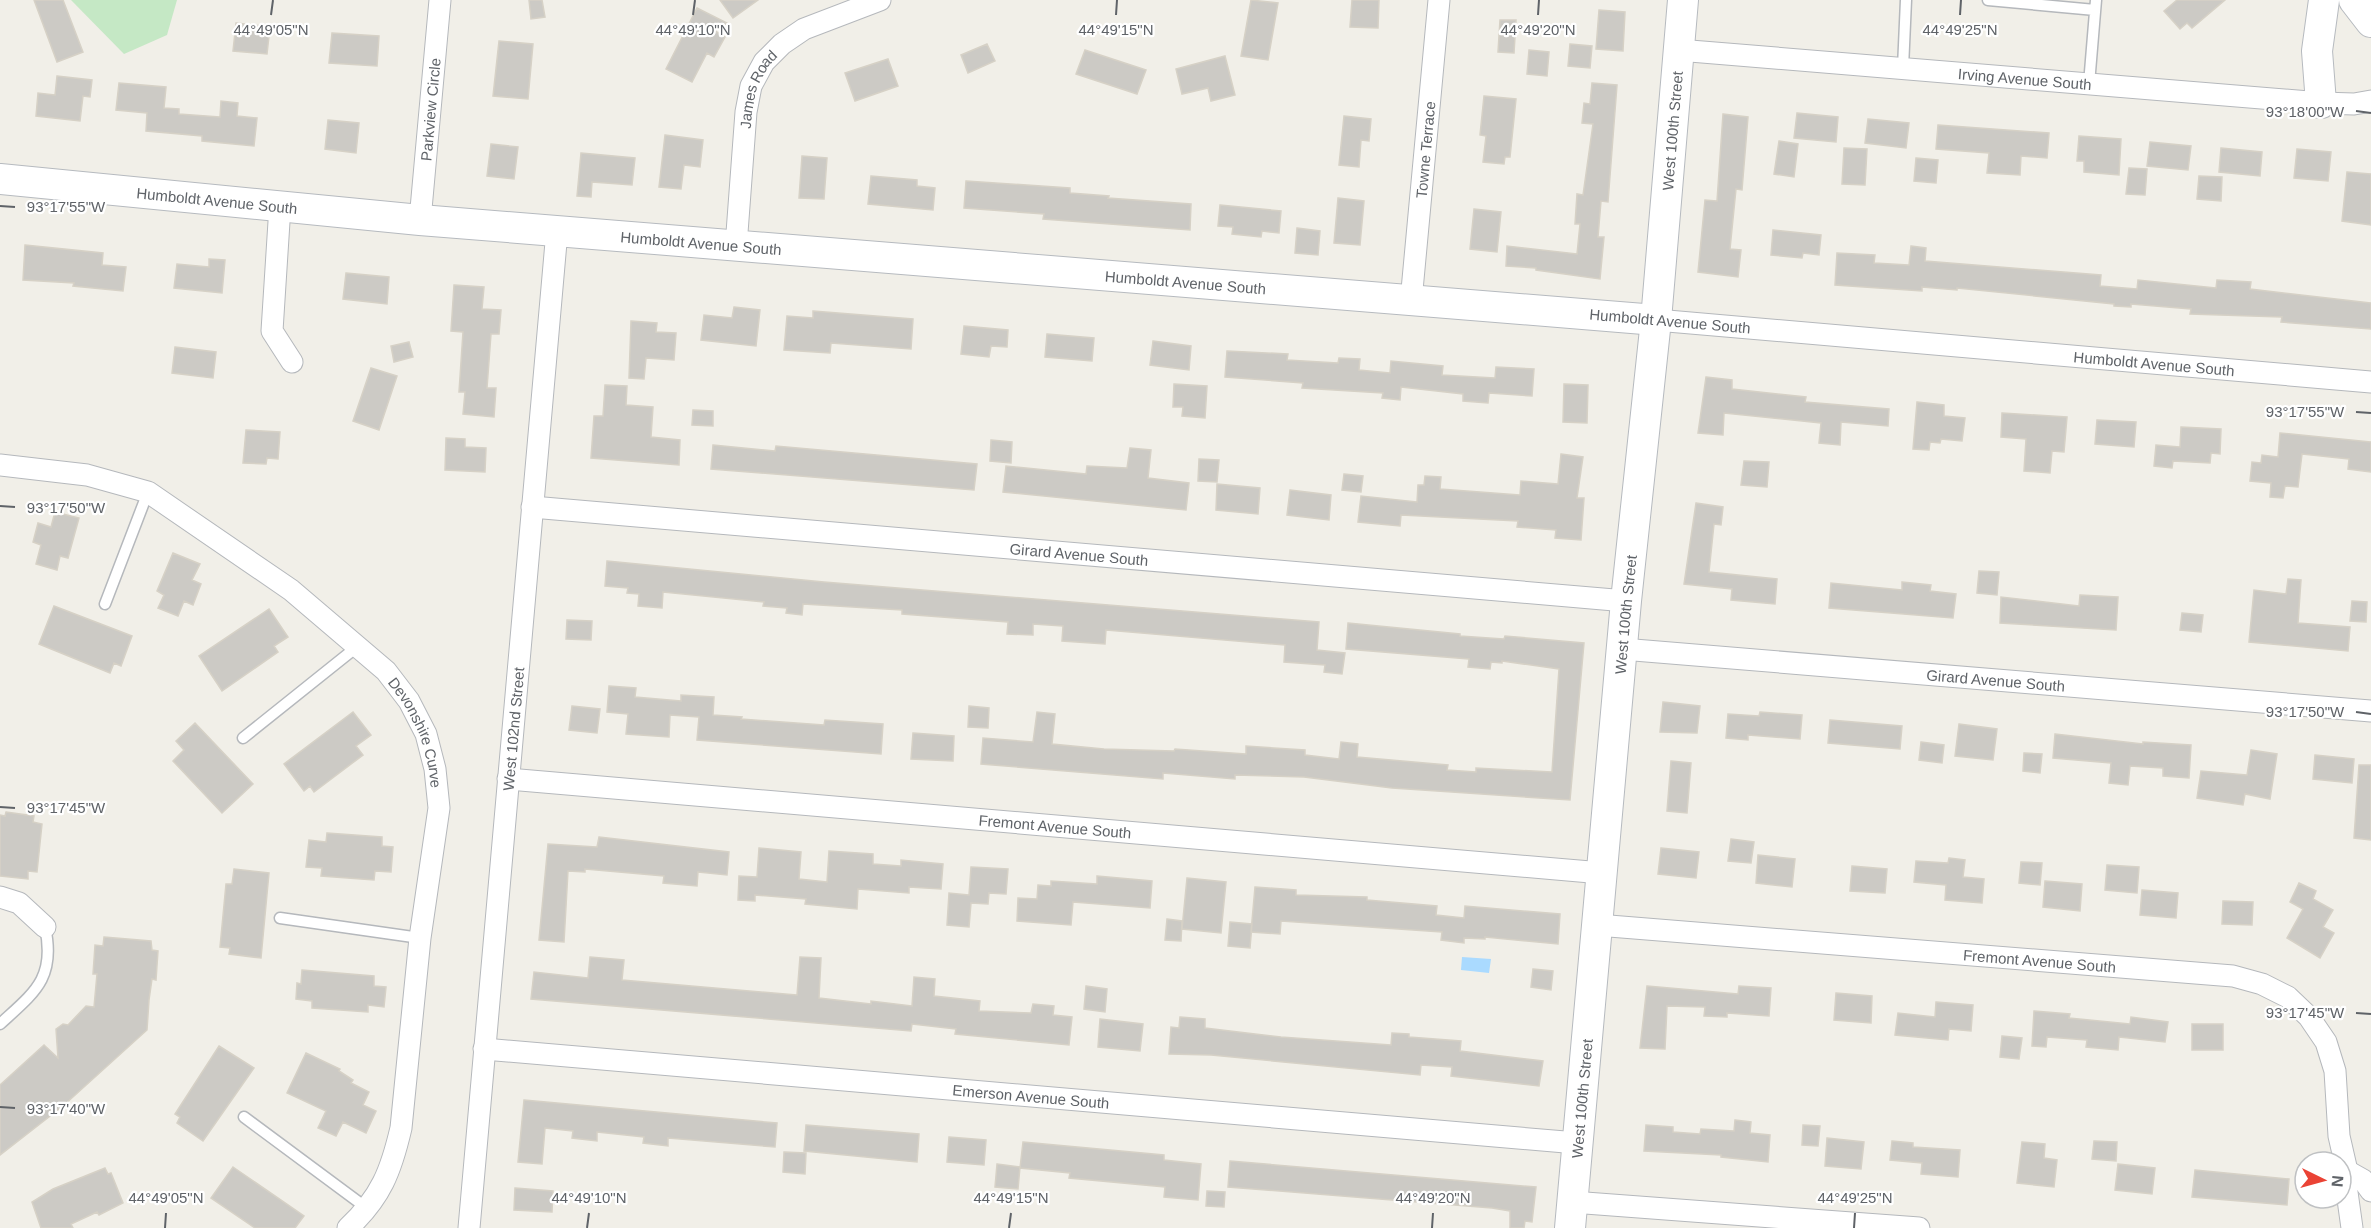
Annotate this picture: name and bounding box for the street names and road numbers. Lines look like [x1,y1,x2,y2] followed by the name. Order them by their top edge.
[736,46,780,129] street label: James Road
[417,57,443,162] street label: Parkview Circle
[1957,65,2092,93] street label: Irving Avenue South
[1658,70,1686,191] street label: West 100th Street
[1412,100,1438,199] street label: Towne Terrace
[136,184,298,216] street label: Humboldt Avenue South
[620,228,782,258] street label: Humboldt Avenue South
[1104,267,1267,297] street label: Humboldt Avenue South
[1589,305,1751,337] street label: Humboldt Avenue South
[2073,348,2235,379] street label: Humboldt Avenue South
[1009,540,1149,568] street label: Girard Avenue South
[1611,553,1639,675] street label: West 100th Street
[499,666,527,791] street label: West 102nd Street
[1926,666,2066,694] street label: Girard Avenue South
[385,674,445,789] street label: Devonshire Curve
[978,811,1132,841] street label: Fremont Avenue South
[1963,946,2117,975] street label: Fremont Avenue South
[1568,1037,1595,1159] street label: West 100th Street
[952,1081,1110,1111] street label: Emerson Avenue South

